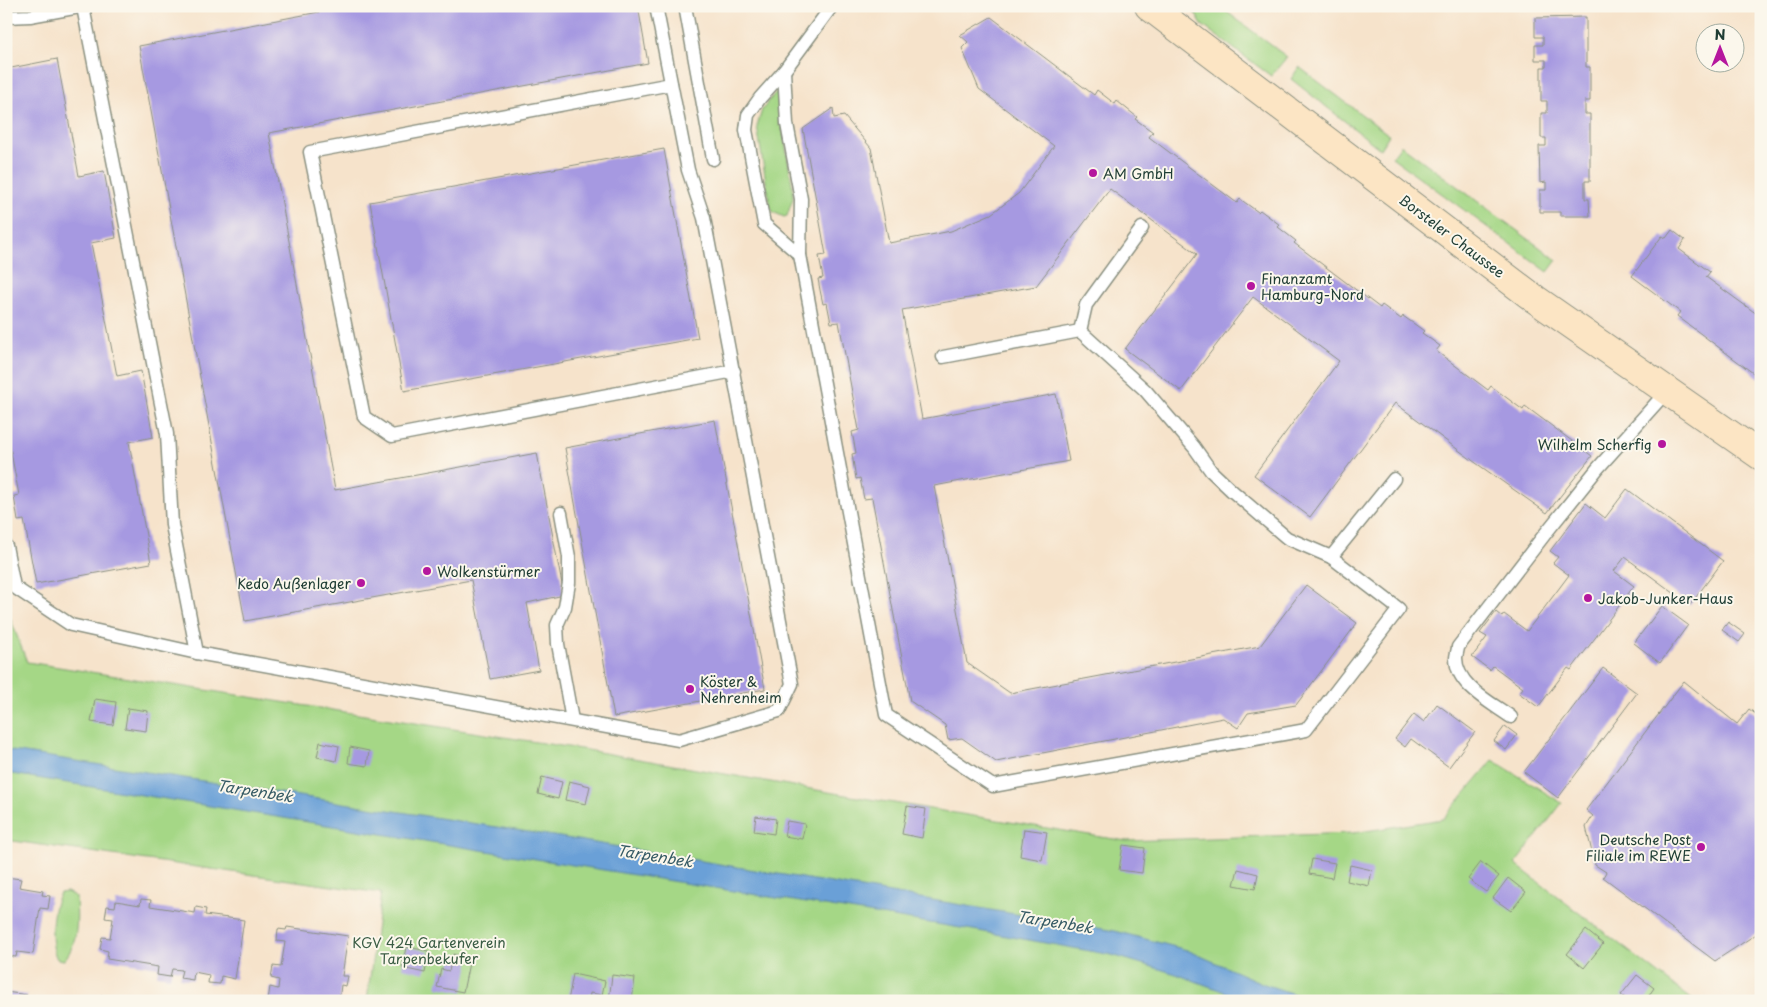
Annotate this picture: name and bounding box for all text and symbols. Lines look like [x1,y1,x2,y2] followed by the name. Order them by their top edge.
[1694,22,1744,72] north arrow
[1714,24,1726,45] text: N
[1103,163,1174,184] place label: AM GmbH
[1087,167,1099,179] marker: AM GmbH
[1395,189,1509,283] street label: Borsteler Chaussee
[1261,268,1364,305] place label: Finanzamt Hamburg-Nord
[1245,280,1257,292] marker: Finanzamt Hamburg-Nord
[1538,434,1652,455] place label: Wilhelm Scherfig
[1656,438,1668,450] marker: Wilhelm Scherfig
[437,561,540,582] place label: Wolkenstürmer
[421,565,433,577] marker: Wolkenstürmer
[237,573,351,594] place label: Kedo Außenlager
[355,577,367,589] marker: Kedo Außenlager
[1598,588,1733,609] place label: Jakob-Junker-Haus
[1582,592,1594,604] marker: Jakob-Junker-Haus
[700,671,782,708] place label: Köster & Nehrenheim
[684,683,696,695] marker: Köster & Nehrenheim
[215,773,295,807] water label: Tarpenbek
[1586,829,1691,866] place label: Deutsche Post Filiale im REWE
[615,838,695,872] water label: Tarpenbek
[1695,841,1707,853] marker: Deutsche Post Filiale im REWE
[1015,904,1095,938] water label: Tarpenbek
[352,932,506,969] park label: KGV 424 Gartenverein Tarpenbekufer

